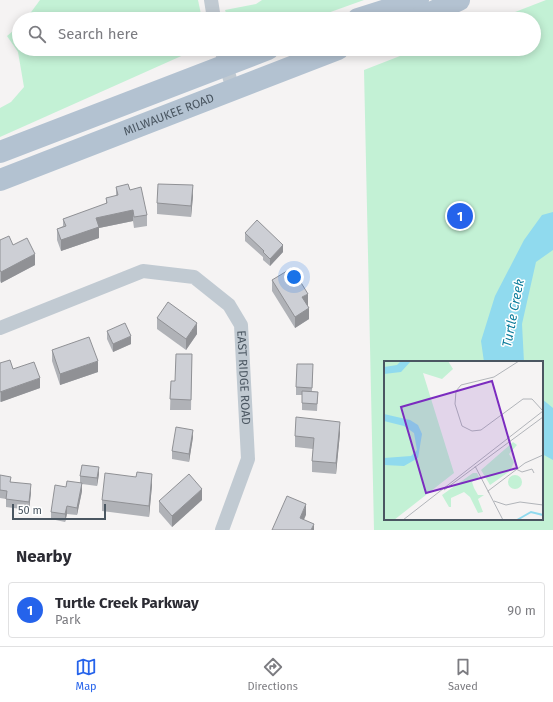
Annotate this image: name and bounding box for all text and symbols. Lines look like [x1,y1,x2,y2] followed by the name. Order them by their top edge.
[12,12,541,56] search box
[26,23,48,45] icon: search
[58,25,138,43] text: Search here
[121,91,216,138] street label: MILWAUKEE ROAD
[447,201,473,231] pin: 1
[284,267,304,287] your location
[499,278,527,348] water label: Turtle Creek
[234,330,253,425] street label: EAST RIDGE ROAD
[384,361,543,520] inset map
[12,502,106,521] scale bar
[18,504,42,517] text: 50 m
[16,546,71,567] text: Nearby
[55,594,199,612] text: Turtle Creek Parkway
[27,603,33,618] text: 1
[507,603,536,618] text: 90 m
[55,612,81,627] text: Park
[75,656,97,693] tab: Map
[247,656,298,693] tab: Directions
[448,656,478,693] tab: Saved

